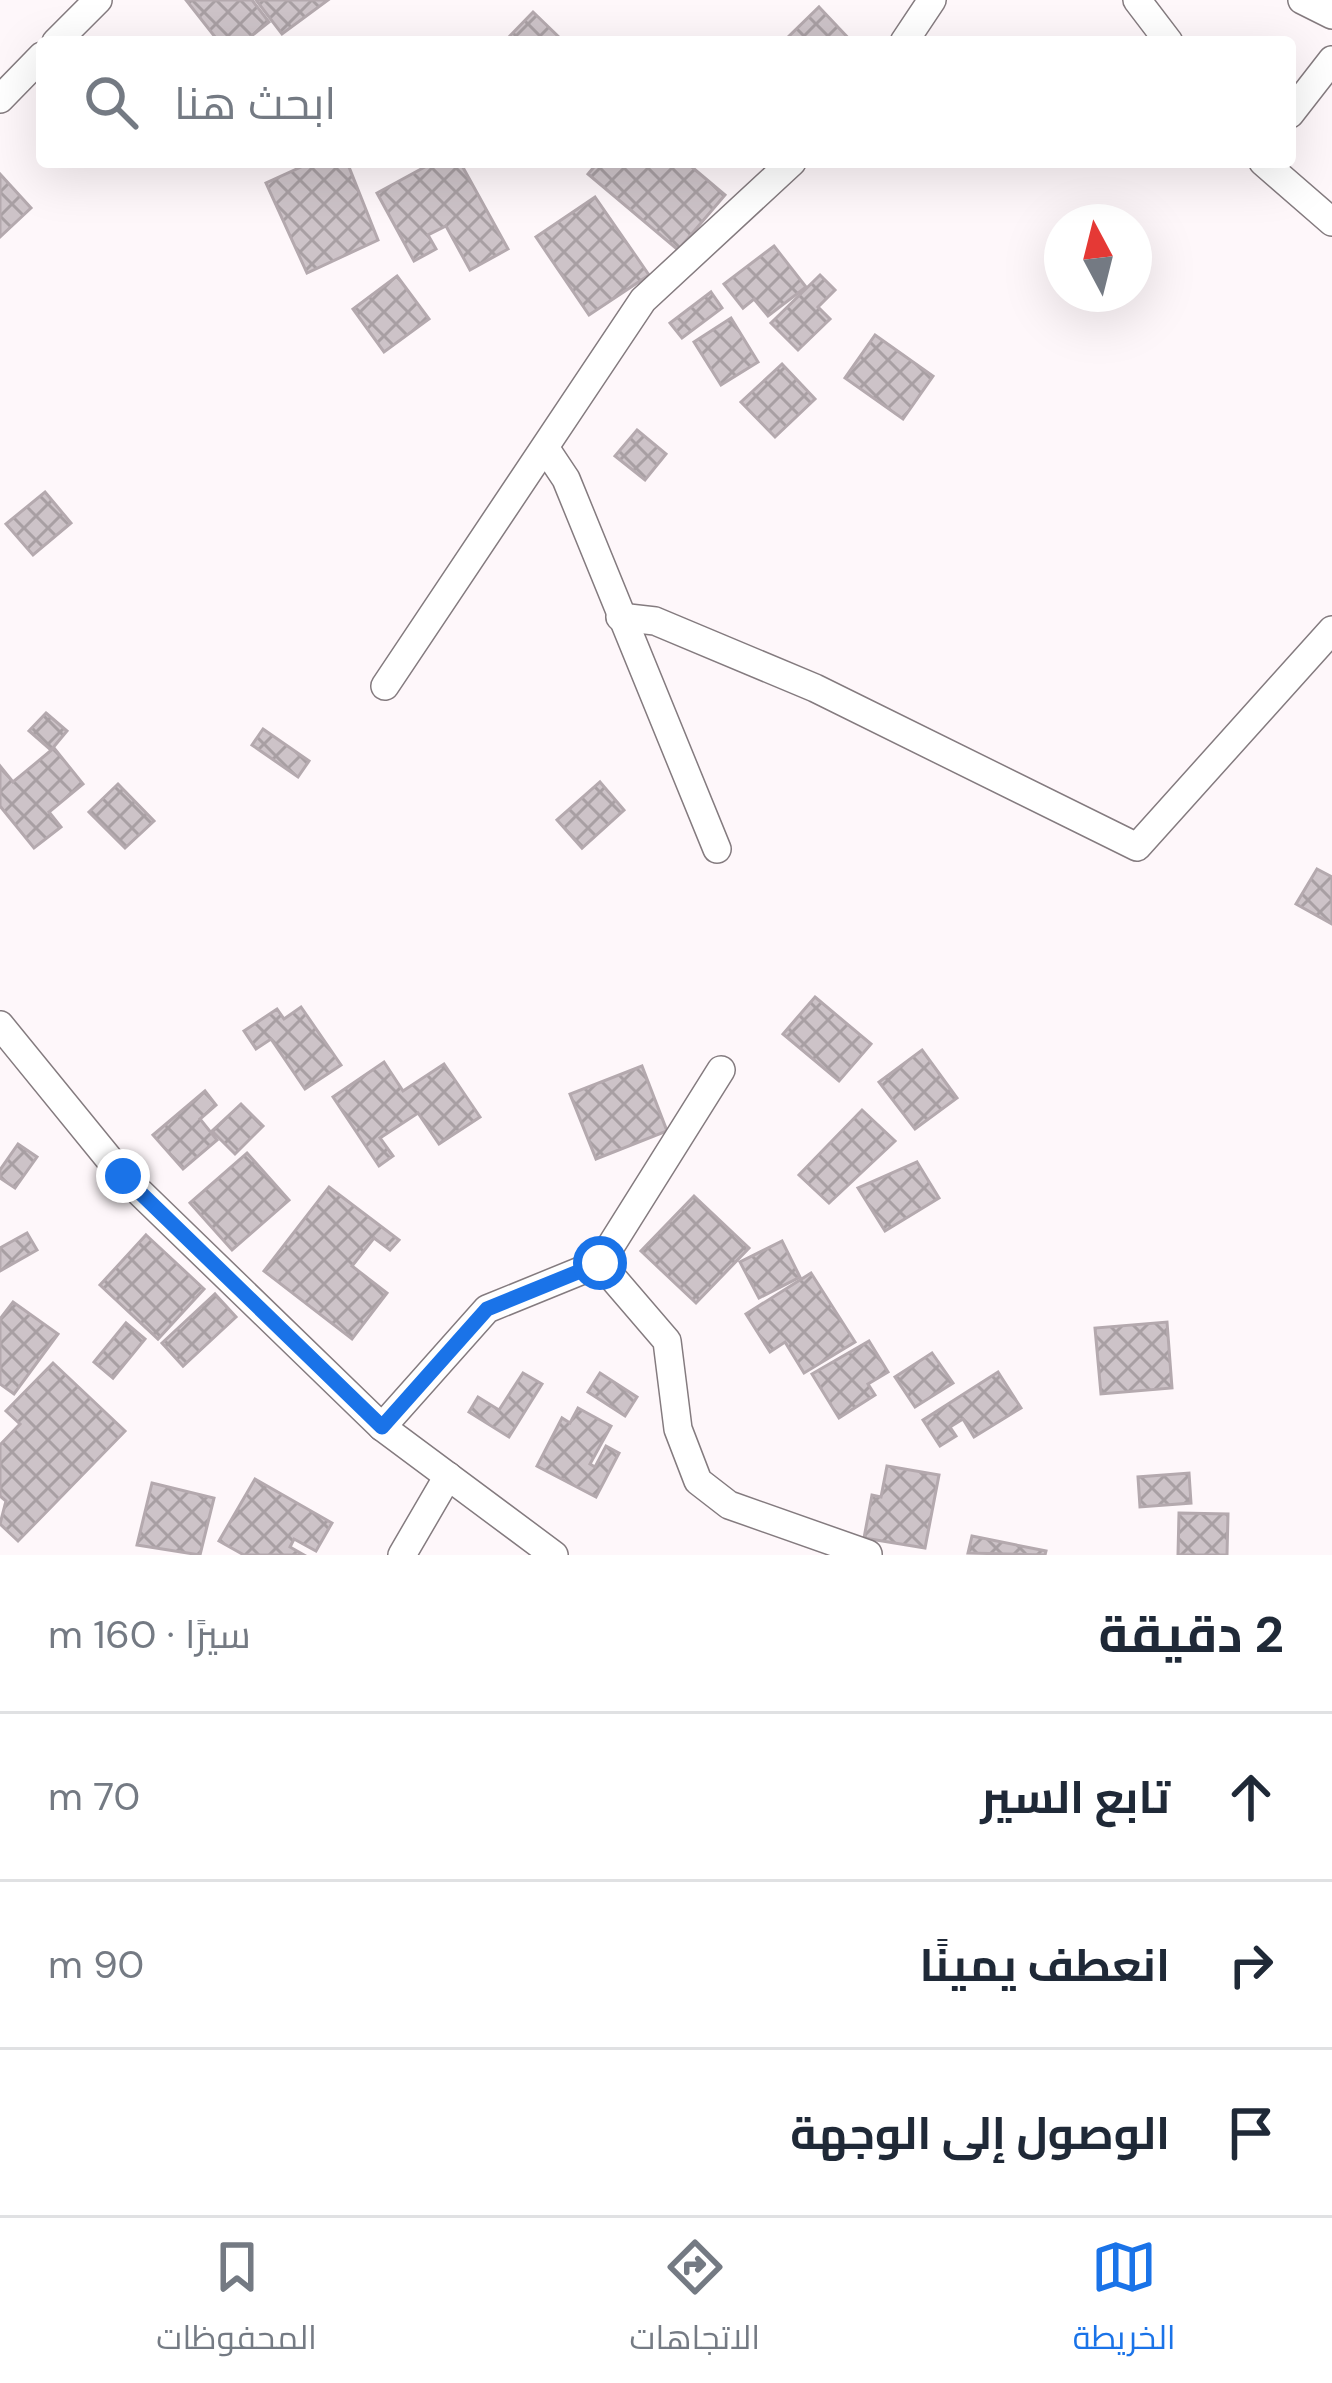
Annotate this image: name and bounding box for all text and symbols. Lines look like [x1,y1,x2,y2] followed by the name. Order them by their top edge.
[36,36,1296,168] search box
[78,69,144,135] icon: search
[174,74,336,133] text: ابحث هنا
[1044,204,1152,312] north arrow
[96,1149,150,1203] route end
[573,1236,627,1290] route start
[1098,1601,1284,1668] text: 2 دقيقة
[48,1609,251,1660] text: سيرًا · 160 m
[1218,1764,1284,1830] icon: ahead
[981,1768,1170,1827] text: تابع السير
[48,1771,140,1822] text: 70 m
[1218,1932,1284,1998] icon: right
[920,1936,1170,1995] text: انعطف يمينًا
[48,1939,144,1990] text: 90 m
[1218,2100,1284,2166] icon: arrive
[790,2104,1170,2163] text: الوصول إلى الوجهة
[156,2234,317,2368] tab: المحفوظات
[630,2234,760,2368] tab: الاتجاهات
[1073,2234,1176,2368] tab: الخريطة

